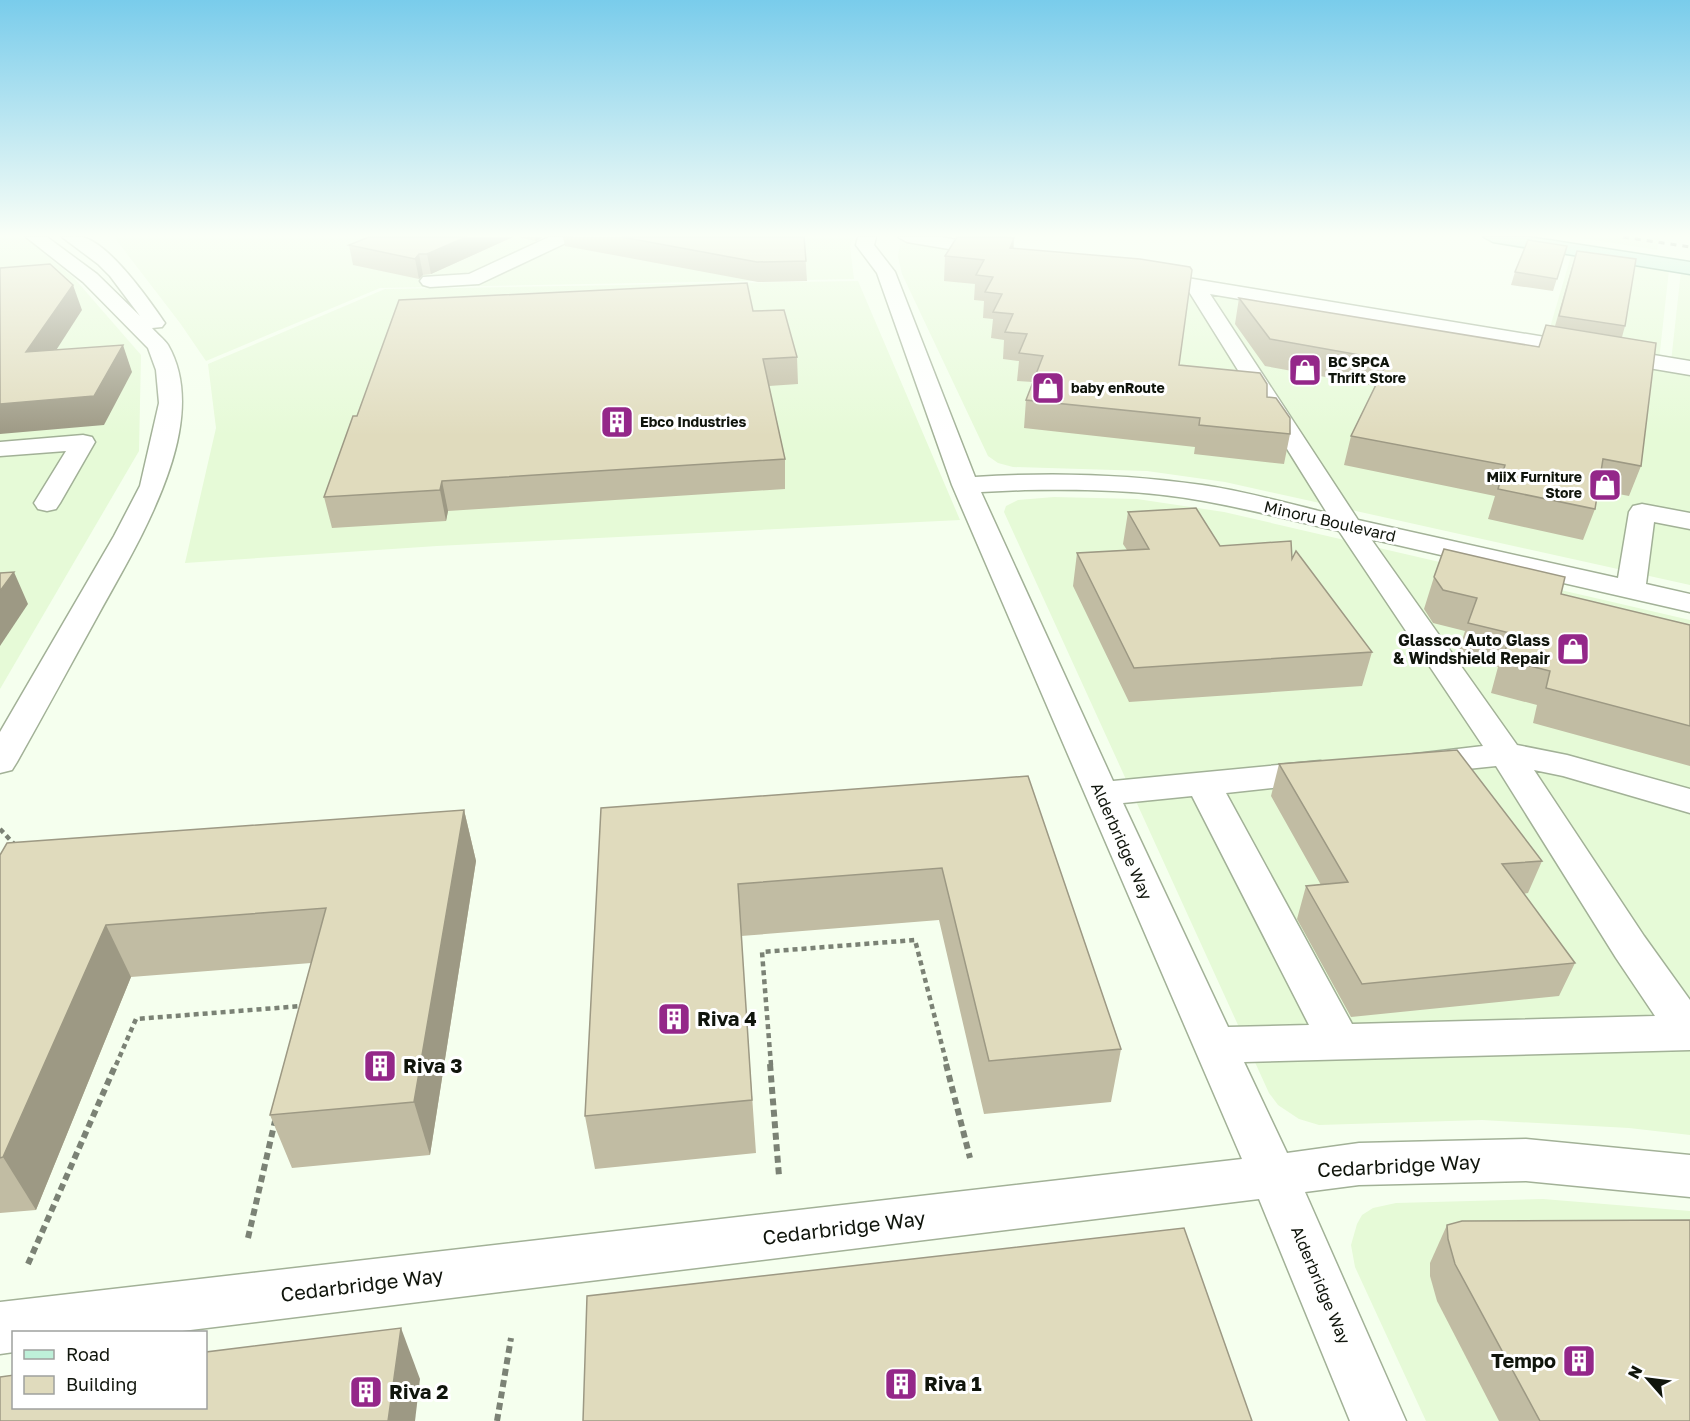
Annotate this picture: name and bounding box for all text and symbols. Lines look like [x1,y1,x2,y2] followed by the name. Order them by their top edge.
[1287,352,1323,388] shop icon: BC SPCA Thrift Store
[1328,353,1406,386] place label: BC SPCA Thrift Store
[1030,370,1066,406] shop icon: baby enRoute
[1071,379,1165,396] place label: baby enRoute
[599,404,635,440] building icon: Ebco Industries
[640,413,746,430] place label: Ebco Industries
[1587,467,1623,503] shop icon: MiiX Furniture Store
[1486,468,1582,501] place label: MiiX Furniture Store
[1262,496,1398,546] street label: Minoru Boulevard
[1393,630,1550,668] place label: Glassco Auto Glass & Windshield Repair
[1555,631,1591,667] shop icon: Glassco Auto Glass & Windshield Repair
[1087,779,1157,903] street label: Alderbridge Way
[656,1001,692,1037] building icon: Riva 4
[697,1006,757,1030] place label: Riva 4
[362,1048,398,1084] building icon: Riva 3
[403,1053,463,1077] place label: Riva 3
[1317,1149,1481,1181] street label: Cedarbridge Way
[761,1205,927,1249] street label: Cedarbridge Way
[1287,1223,1355,1347] street label: Alderbridge Way
[279,1262,445,1306] street label: Cedarbridge Way
[12,1331,207,1409] legend
[66,1343,110,1365] text: Road
[1561,1343,1597,1379] building icon: Tempo
[1491,1348,1556,1372] place label: Tempo
[1618,1349,1678,1409] north arrow
[1623,1362,1646,1382] text: N
[883,1366,919,1402] building icon: Riva 1
[924,1371,982,1395] place label: Riva 1
[66,1373,137,1395] text: Building
[348,1374,384,1410] building icon: Riva 2
[389,1379,449,1403] place label: Riva 2

